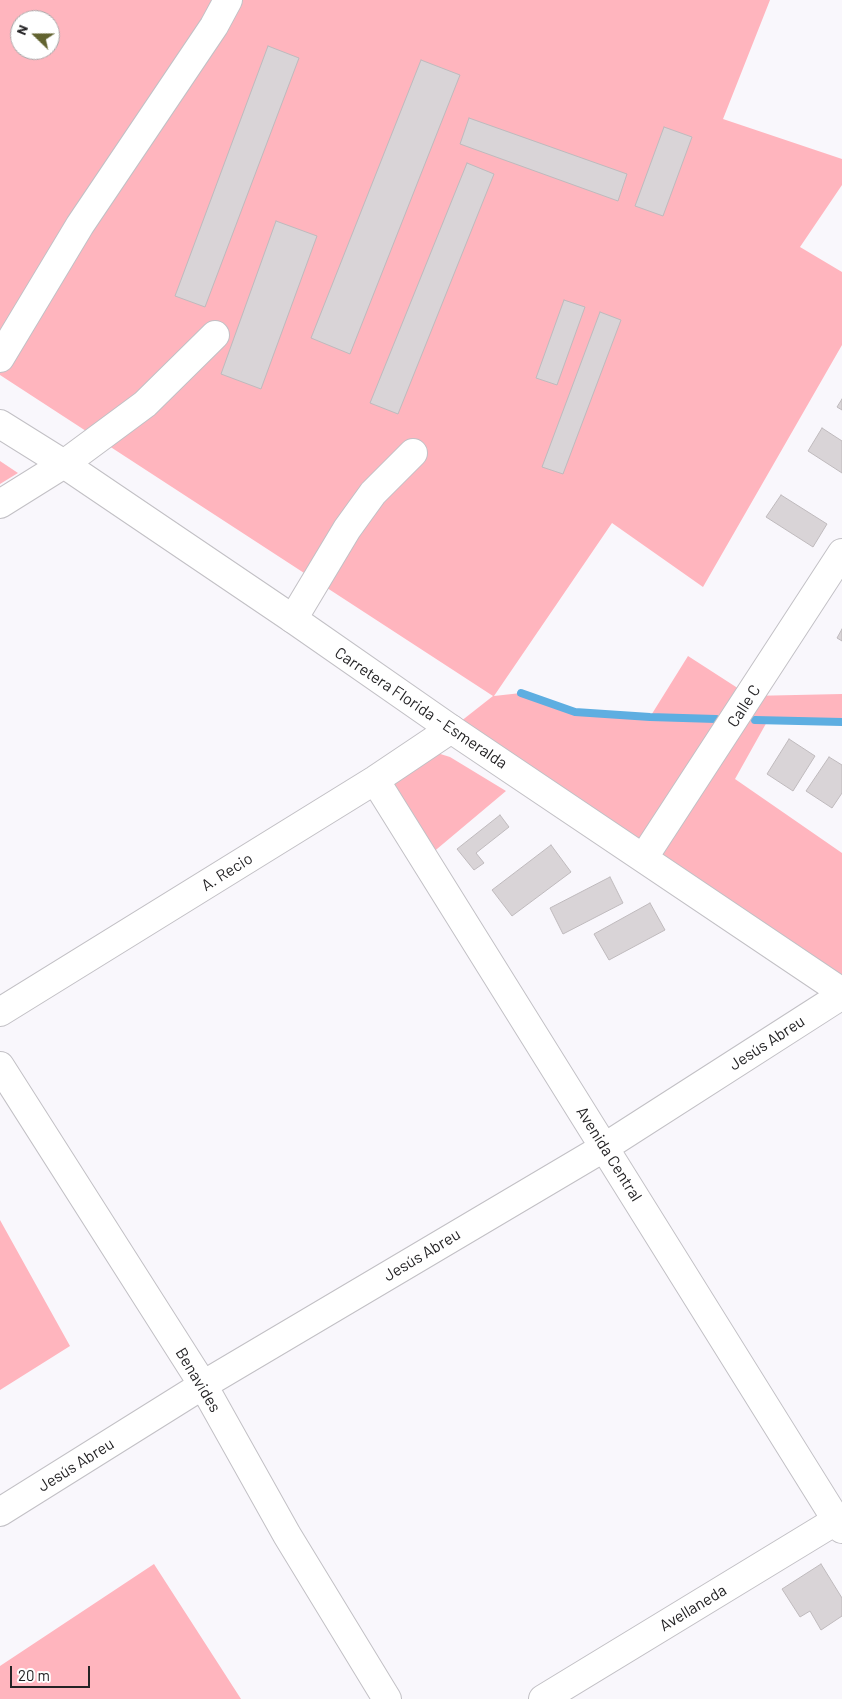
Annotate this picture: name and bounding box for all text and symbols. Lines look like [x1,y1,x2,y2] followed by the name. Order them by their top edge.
[10,10,60,60] north arrow
[12,22,31,37] text: N
[331,643,511,773] street label: Carretera Florida - Esmeralda
[723,681,765,731] street label: Calle C
[198,849,256,895] street label: A. Recio
[726,1011,808,1075] street label: Jesús Abreu
[572,1103,646,1205] street label: Avenida Central
[380,1225,464,1285] street label: Jesús Abreu
[171,1344,225,1416] street label: Benavides
[34,1434,118,1496] street label: Jesús Abreu
[656,1581,730,1635] street label: Avellaneda
[12,1656,92,1688] scale bar
[18,1666,50,1684] text: 20 m

